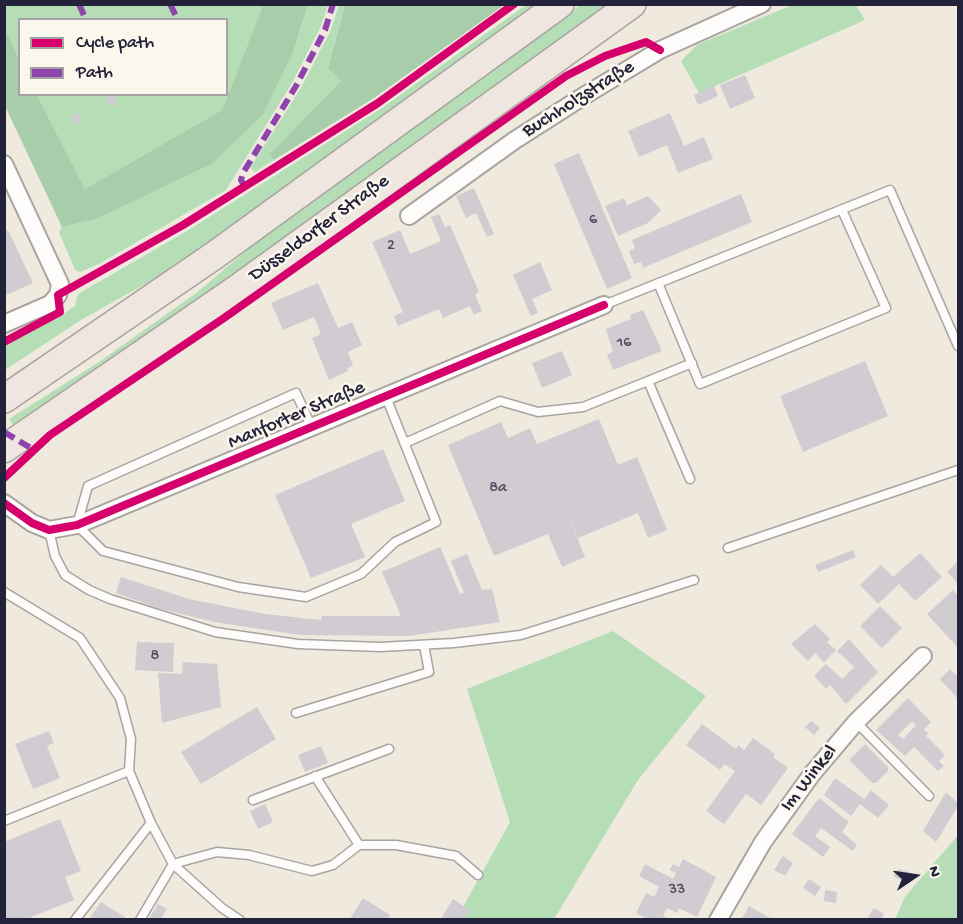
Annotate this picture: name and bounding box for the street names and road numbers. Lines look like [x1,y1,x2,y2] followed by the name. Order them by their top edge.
[518,56,640,144] street label: Buchholzstraße
[245,170,395,288] street label: Düsseldorfer Straße
[225,376,369,456] street label: Manforter Straße
[776,741,844,817] street label: Im Winkel

